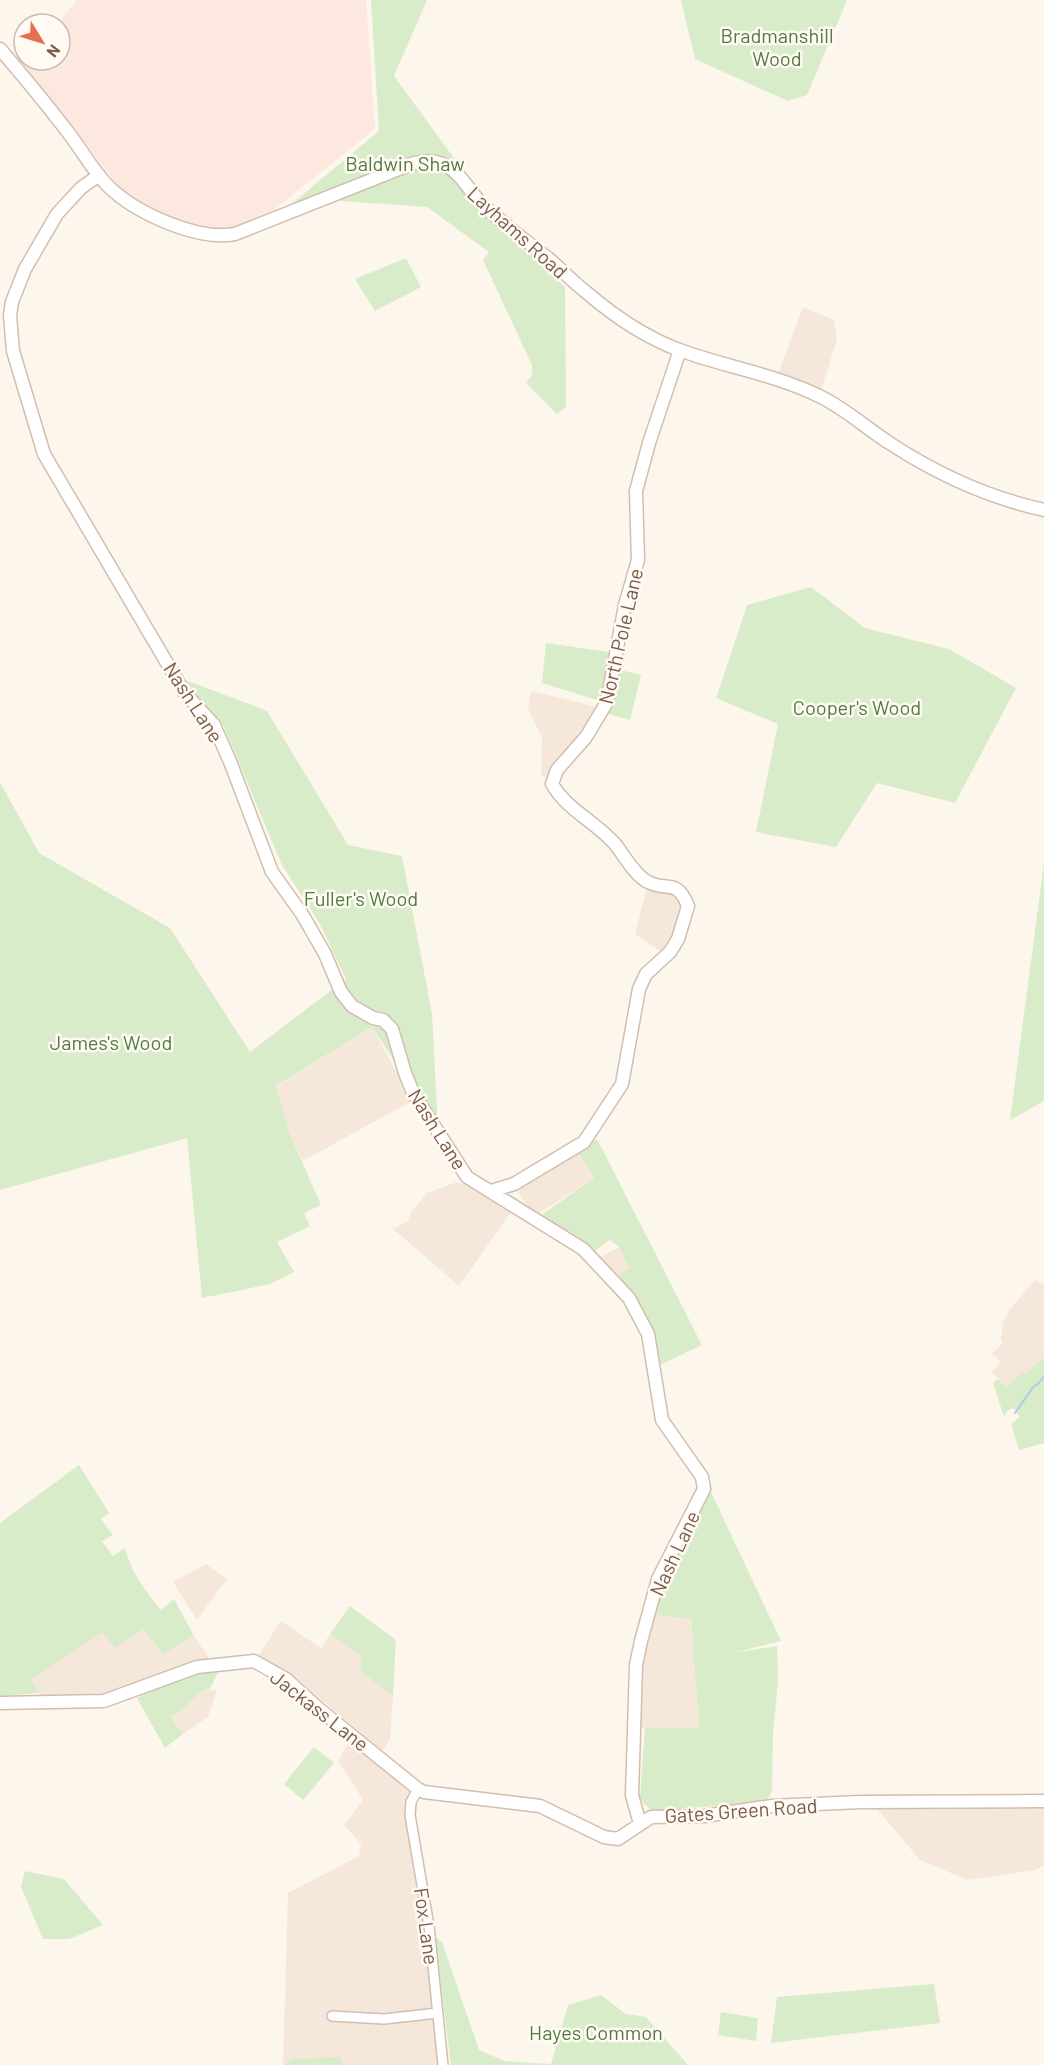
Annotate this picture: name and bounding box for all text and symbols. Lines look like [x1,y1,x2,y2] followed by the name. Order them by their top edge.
[12,12,72,72] north arrow
[720,23,834,70] park label: Bradmanshill Wood
[43,42,65,62] text: N
[345,151,465,175] park label: Baldwin Shaw
[463,181,573,283] street label: Layhams Road
[593,566,647,706] street label: North Pole Lane
[159,657,229,747] street label: Nash Lane
[793,695,921,719] park label: Cooper's Wood
[304,886,418,910] park label: Fuller's Wood
[50,1030,172,1054] park label: James's Wood
[404,1084,472,1174] street label: Nash Lane
[644,1507,704,1599] street label: Nash Lane
[266,1664,374,1756] street label: Jackass Lane
[664,1793,818,1827] street label: Gates Green Road
[410,1886,444,1966] street label: Fox Lane
[529,2020,663,2044] park label: Hayes Common

